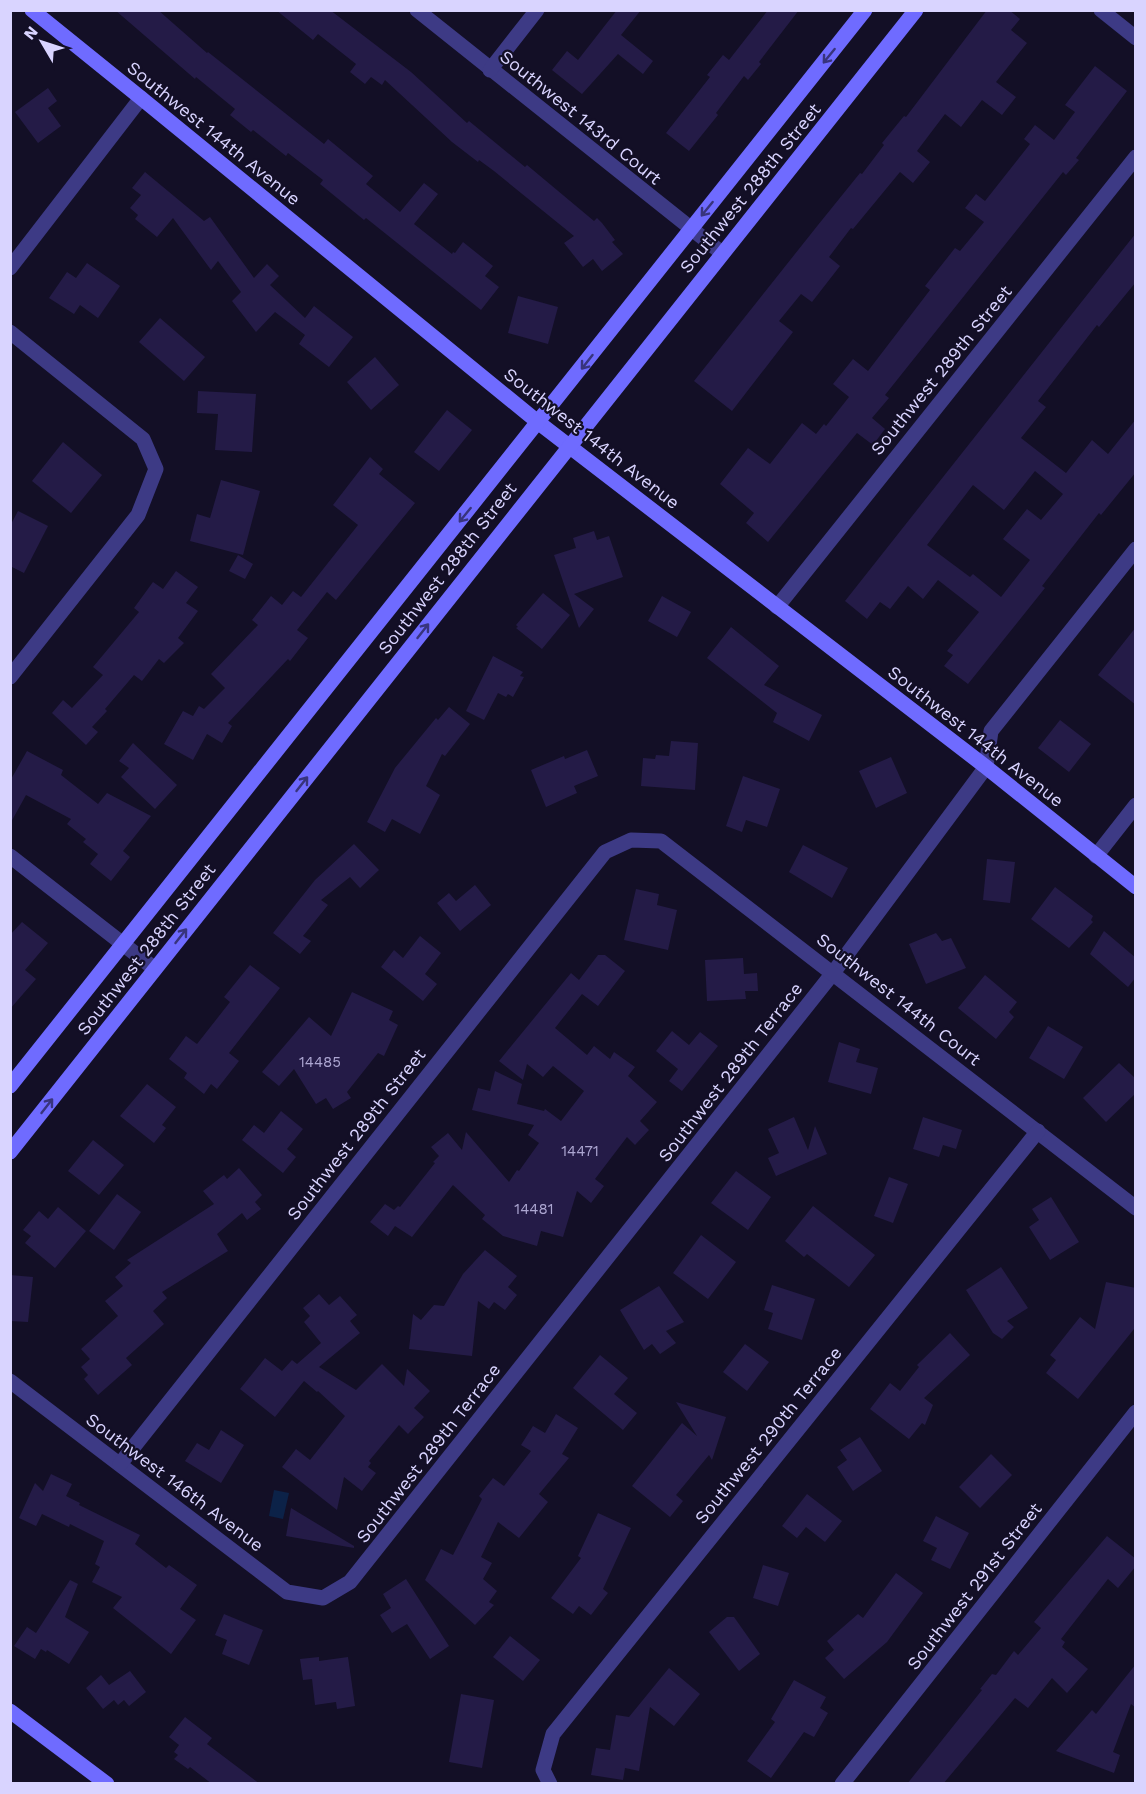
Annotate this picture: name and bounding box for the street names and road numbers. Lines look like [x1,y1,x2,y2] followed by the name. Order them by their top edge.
[496,45,666,189] street label: Southwest 143rd Court
[123,57,305,209] street label: Southwest 144th Avenue
[675,99,825,277] street label: Southwest 288th Street
[866,281,1016,459] street label: Southwest 289th Street
[500,363,684,513] street label: Southwest 144th Avenue
[373,478,521,658] street label: Southwest 288th Street
[884,661,1068,811] street label: Southwest 144th Avenue
[72,859,220,1039] street label: Southwest 288th Street
[813,928,986,1070] street label: Southwest 144th Court
[653,978,807,1166] street label: Southwest 289th Terrace
[282,1044,430,1224] street label: Southwest 289th Street
[690,1342,846,1528] street label: Southwest 290th Terrace
[351,1359,505,1547] street label: Southwest 289th Terrace
[82,1408,268,1556] street label: Southwest 146th Avenue
[902,1498,1046,1674] street label: Southwest 291st Street

